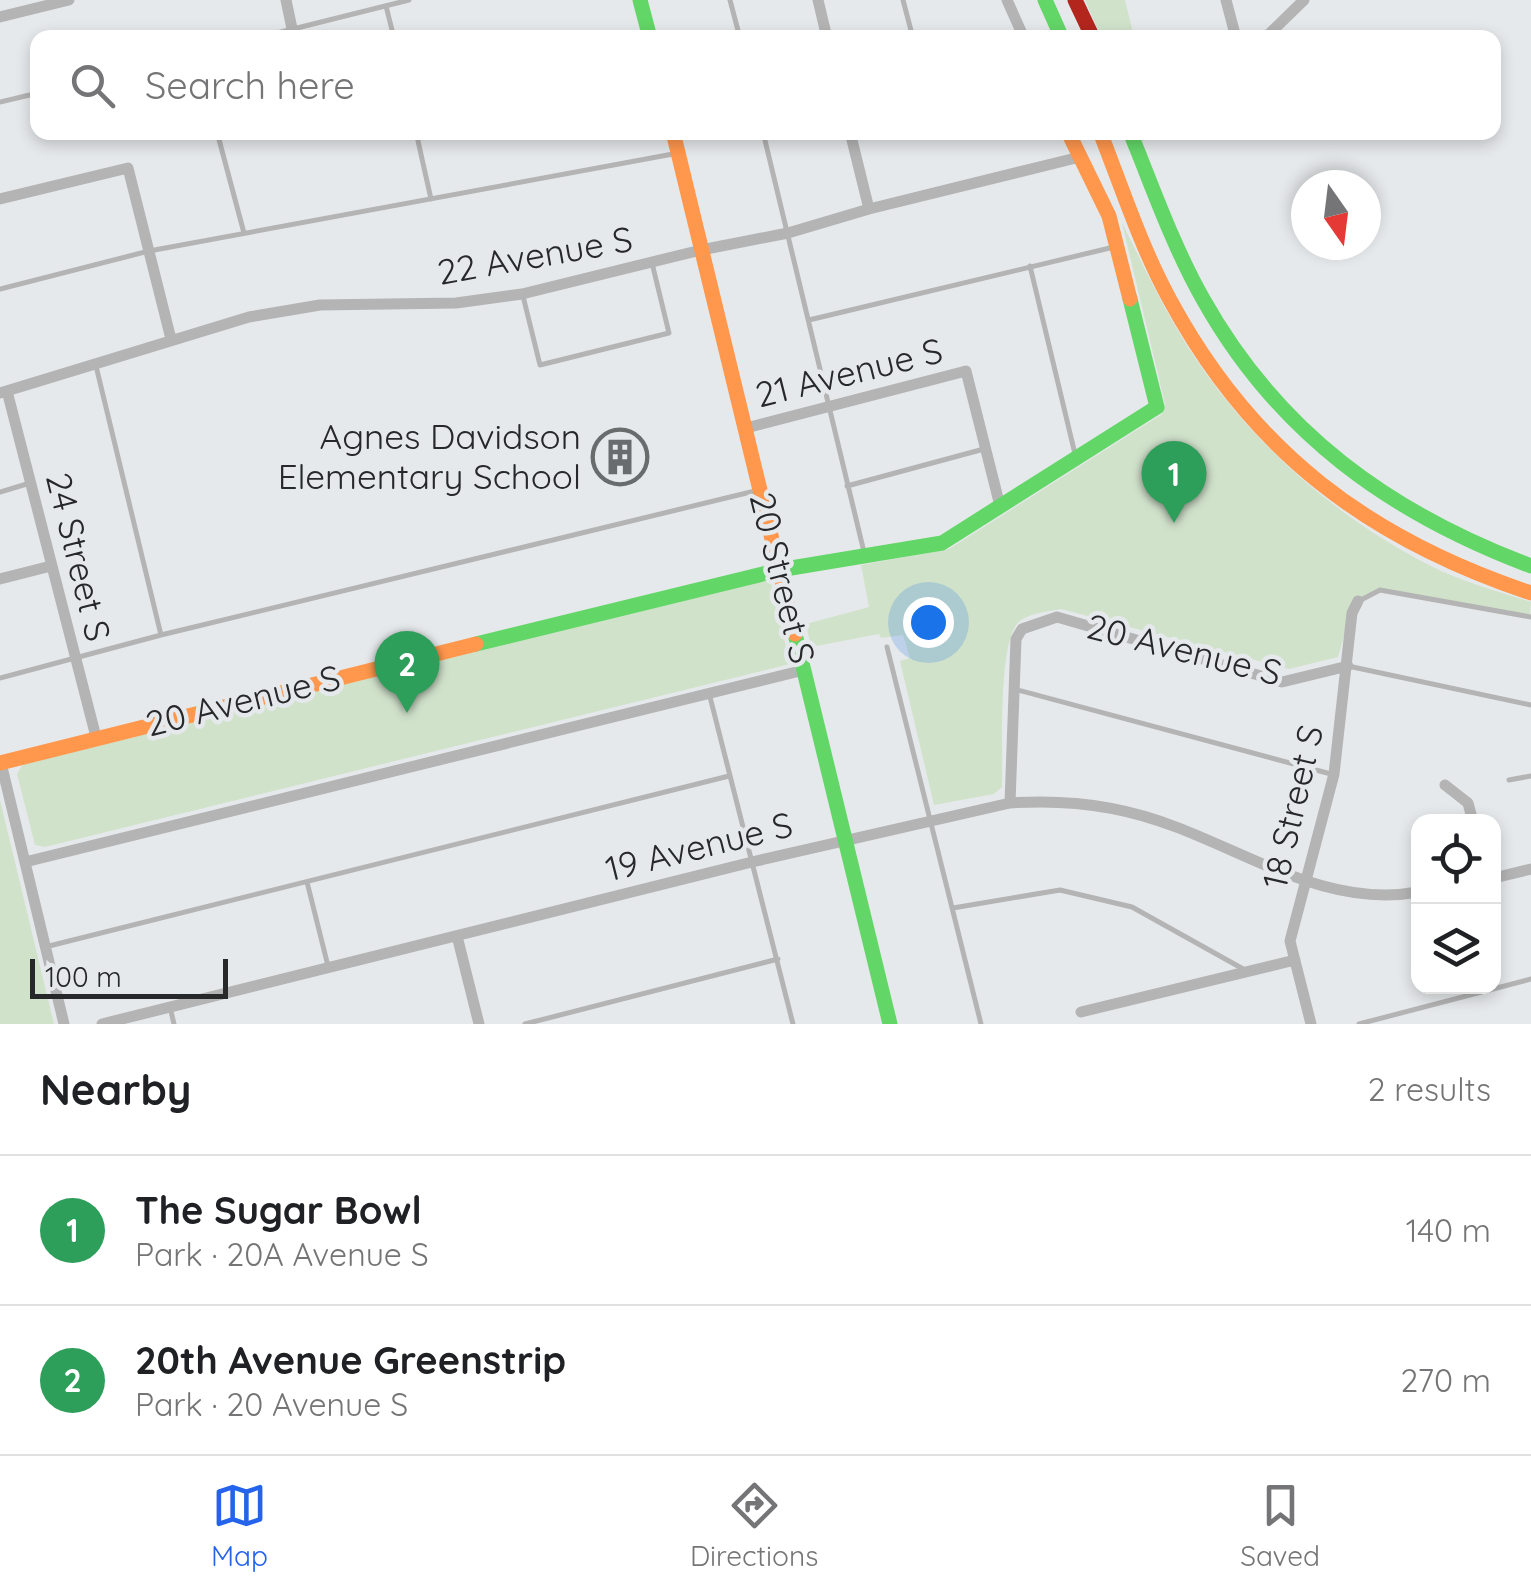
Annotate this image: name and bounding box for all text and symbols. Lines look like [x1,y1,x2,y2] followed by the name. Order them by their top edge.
[30,30,1501,140] search box
[65,58,120,113] icon: search
[145,61,355,109] text: Search here
[1291,170,1381,260] north arrow
[434,216,636,294] street label: 22 Avenue S
[751,328,947,416] street label: 21 Avenue S
[278,414,581,498] place label: Agnes Davidson Elementary School
[590,427,650,487] building icon: Agnes Davidson Elementary School
[1142,440,1206,523] pin: 1
[37,468,121,645] street label: 24 Street S
[740,488,825,668] street label: 20 Street S
[903,597,954,648] your location
[1083,604,1286,694] street label: 20 Avenue S
[374,630,440,713] pin: 2
[141,655,344,745] street label: 20 Avenue S
[1252,721,1332,893] street label: 18 Street S
[601,802,797,890] street label: 19 Avenue S
[1411,814,1501,994] map controls
[1411,814,1501,904] button: locate
[1411,904,1501,994] button: layers
[30,954,228,998] scale bar
[45,959,122,994] text: 100 m
[40,1063,191,1116] text: Nearby
[1368,1069,1491,1109] text: 2 results
[135,1186,422,1234] text: The Sugar Bowl
[66,1210,79,1250] text: 1
[1406,1210,1491,1250] text: 140 m
[135,1234,429,1274] text: Park · 20A Avenue S
[135,1336,566,1384] text: 20th Avenue Greenstrip
[63,1360,82,1400] text: 2
[1400,1360,1491,1400] text: 270 m
[135,1384,408,1424] text: Park · 20 Avenue S
[211,1478,268,1573] tab: Map
[690,1478,818,1573] tab: Directions
[1240,1478,1320,1573] tab: Saved

